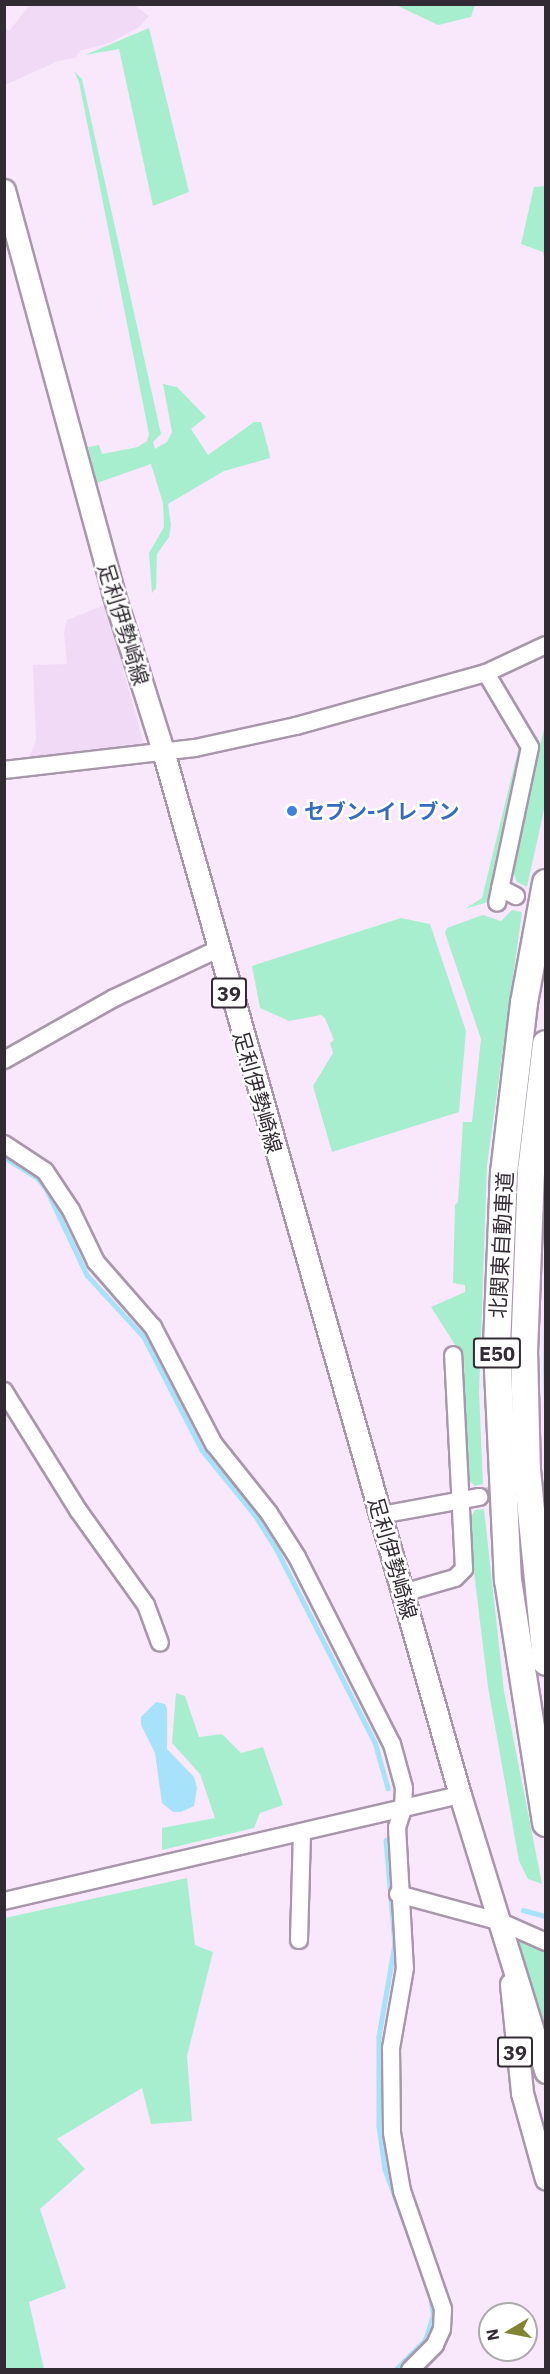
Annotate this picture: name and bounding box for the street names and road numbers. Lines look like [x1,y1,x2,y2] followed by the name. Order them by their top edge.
[94,560,154,688] street label: 足利伊勢崎線
[211,976,247,1010] road number: 39
[229,1028,287,1156] street label: 足利伊勢崎線
[485,1171,517,1319] street label: 北関東自動車道
[472,1336,522,1370] road number: E50
[364,1494,422,1622] street label: 足利伊勢崎線
[497,2035,533,2069] road number: 39

